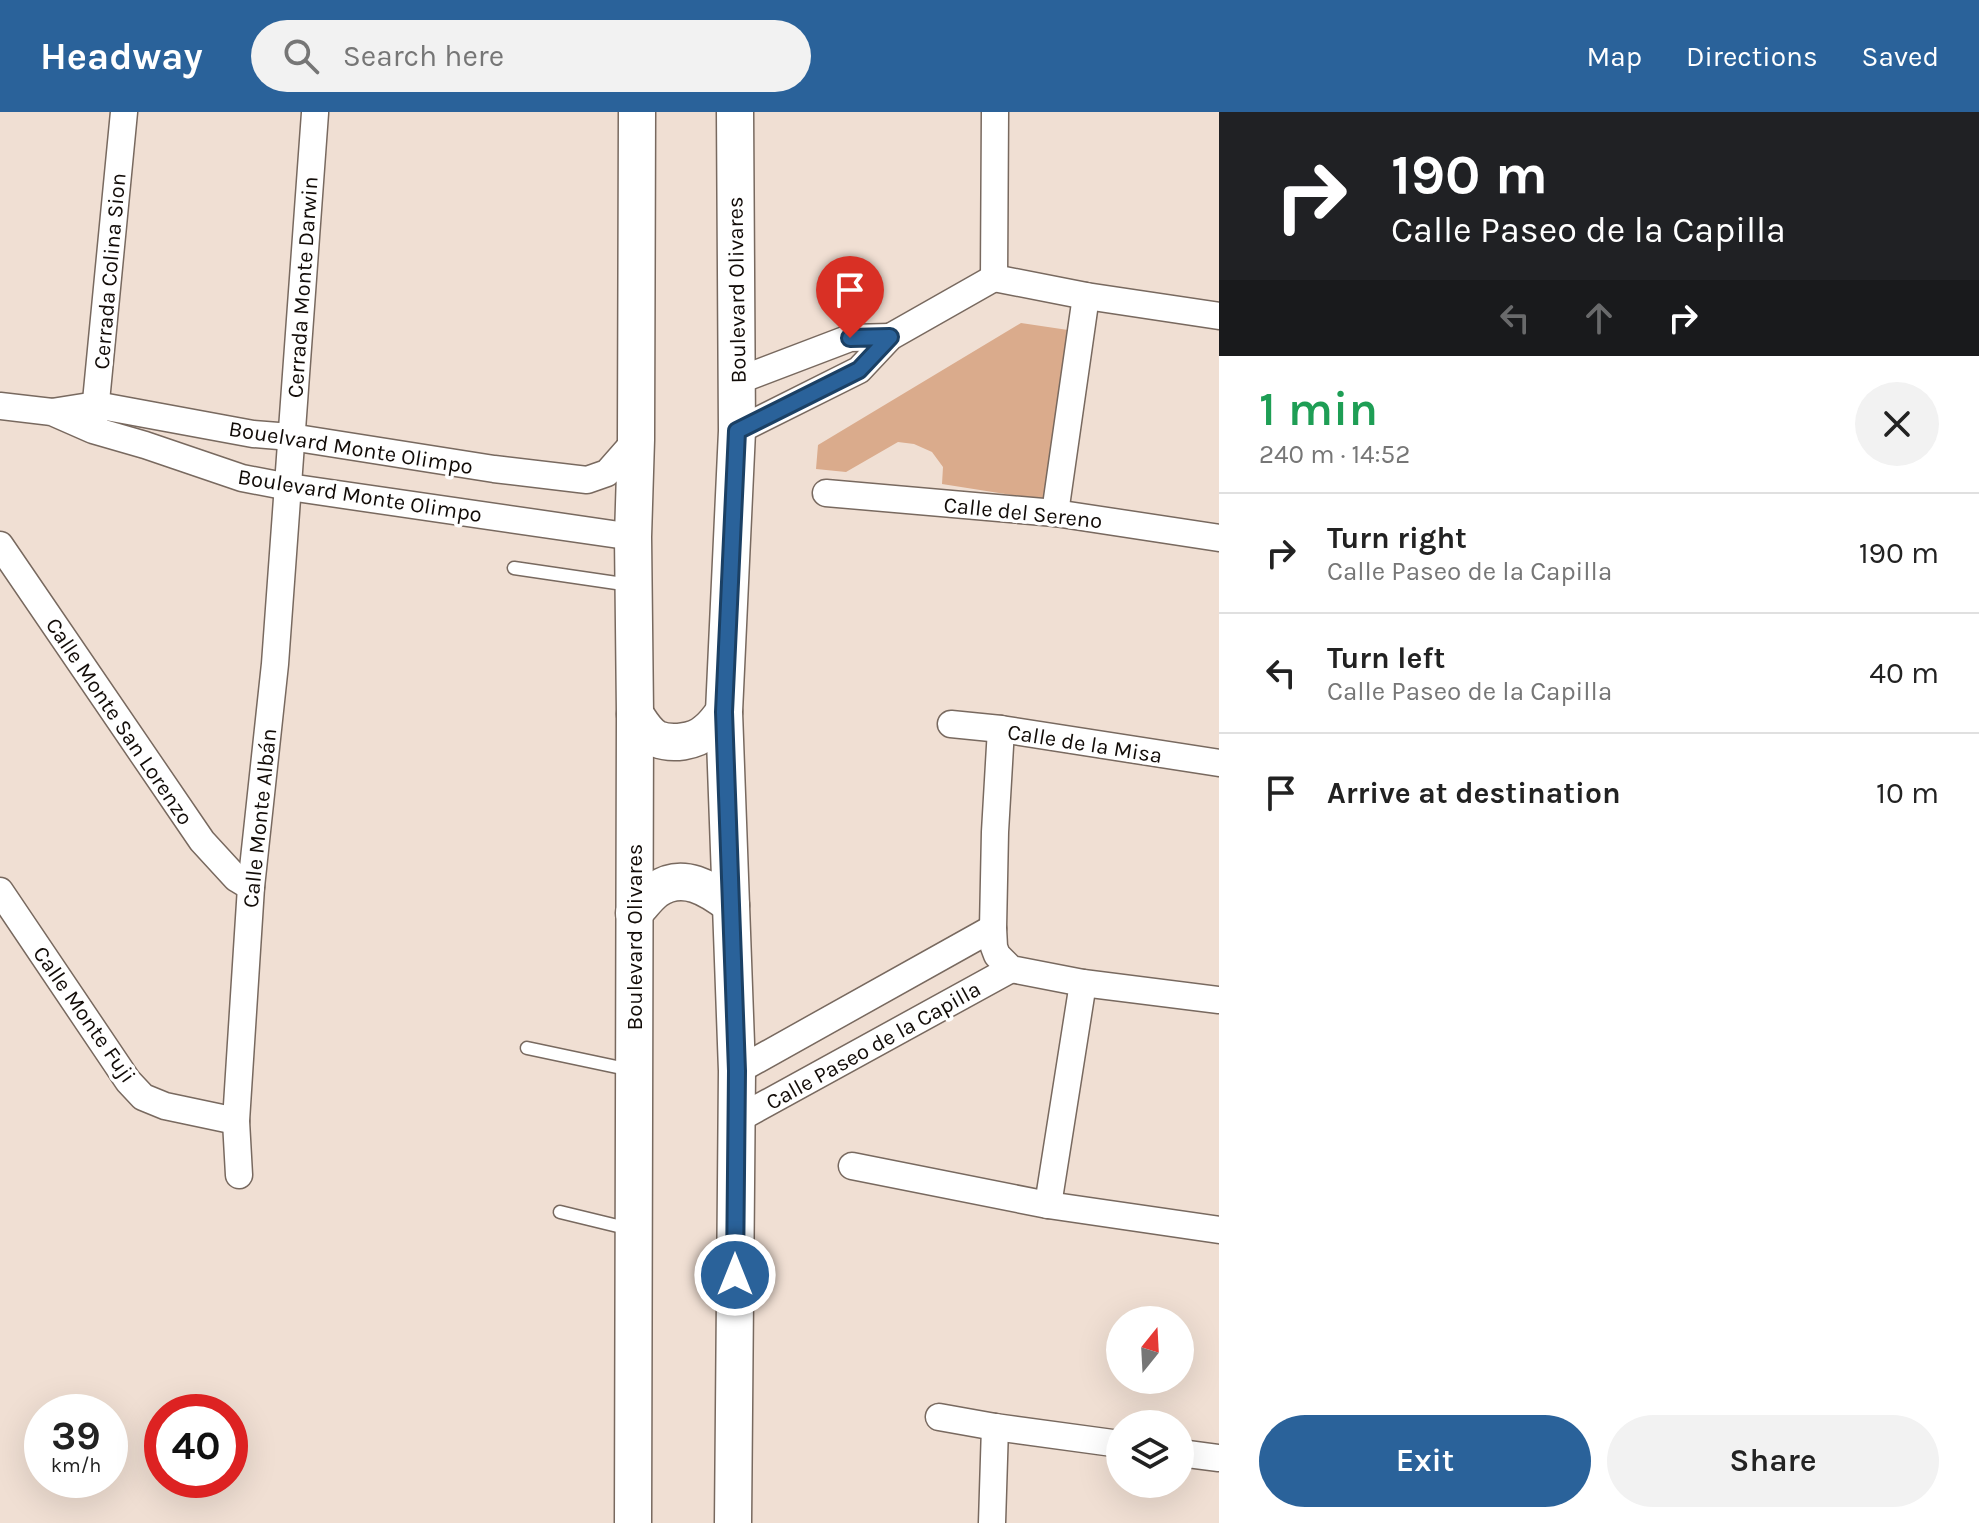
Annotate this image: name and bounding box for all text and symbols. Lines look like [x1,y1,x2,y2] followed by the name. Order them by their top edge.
[251,20,811,92] search box
[40,34,203,79] text: Headway
[279,34,323,78] icon: search
[343,38,504,74] text: Search here
[1587,40,1642,73] text: Map
[1686,40,1818,73] text: Directions
[1862,40,1939,73] text: Saved
[1391,142,1548,207] text: 190 m
[1259,144,1363,248] icon: right
[88,172,132,370] street label: Cerrada Colina Sion
[282,175,324,399] street label: Cerrada Monte Darwin
[722,196,752,384] street label: Boulevard Olivares
[1391,209,1786,251] text: Calle Paseo de la Capilla
[816,256,884,338] pin
[828,268,872,312] icon: arrive
[1493,296,1537,340] icon: left
[1577,296,1621,340] icon: ahead
[1661,296,1705,340] icon: right
[1259,381,1378,437] text: 1 min
[1855,382,1939,466] button: close
[227,416,475,480] street label: Bouelvard Monte Olimpo
[1259,439,1410,470] text: 240 m · 14:52
[236,464,484,528] street label: Boulevard Monte Olimpo
[942,492,1103,534] street label: Calle del Sereno
[1327,520,1467,556] text: Turn right
[1259,531,1303,575] icon: right
[1859,535,1939,571] text: 190 m
[1327,556,1612,587] text: Calle Paseo de la Capilla
[40,613,198,830] street label: Calle Monte San Lorenzo
[1327,640,1445,676] text: Turn left
[1259,651,1303,695] icon: left
[1869,655,1939,691] text: 40 m
[1327,676,1612,707] text: Calle Paseo de la Capilla
[1006,719,1164,769] street label: Calle de la Misa
[238,727,282,909] street label: Calle Monte Albán
[1259,771,1303,815] icon: arrive
[1327,775,1621,811] text: Arrive at destination
[1876,775,1939,811] text: 10 m
[622,844,648,1030] street label: Boulevard Olivares
[27,941,141,1088] street label: Calle Monte Fuji
[762,976,985,1116] street label: Calle Paseo de la Capilla
[693,1233,777,1317] position arrow
[1106,1306,1194,1394] north arrow
[1106,1306,1194,1498] map controls
[144,1394,248,1498] speed limit sign: 40
[1106,1410,1194,1498] button: layers
[51,1412,101,1459] text: 39
[1259,1415,1591,1507] button: Exit
[1607,1415,1939,1507] button: Share
[51,1454,101,1477] text: km/h

